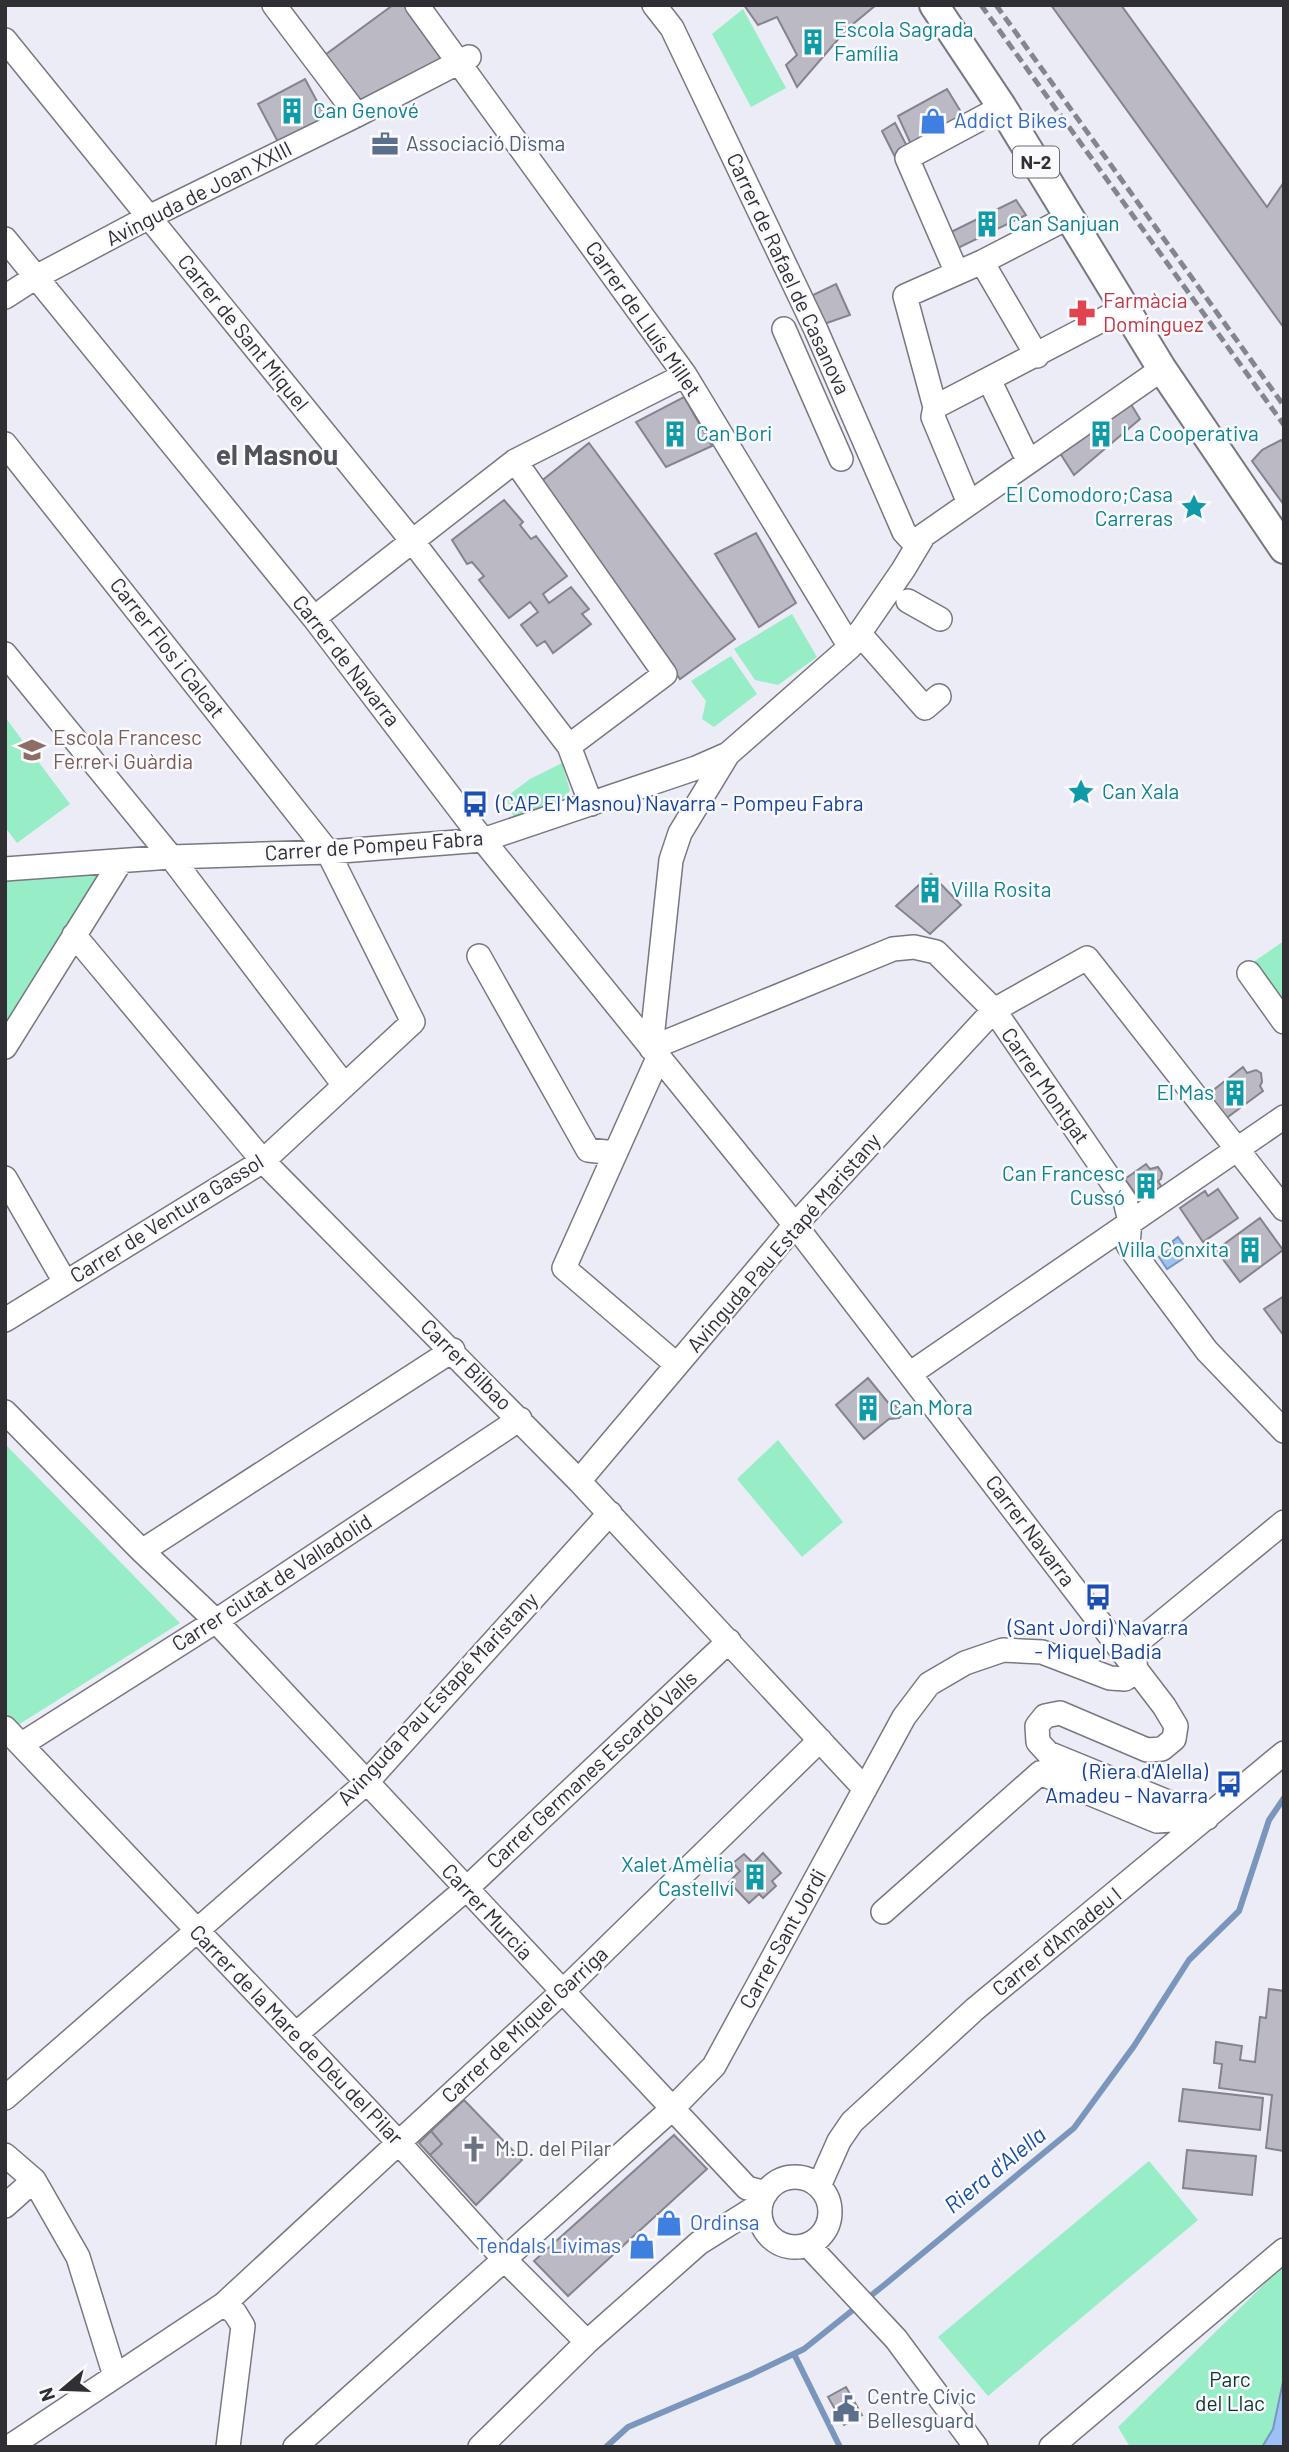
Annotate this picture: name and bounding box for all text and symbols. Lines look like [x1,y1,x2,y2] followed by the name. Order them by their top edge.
[834,16,974,65] place label: Escola Sagrada Família
[798,27,828,57] building icon: Escola Sagrada Família
[277,96,307,126] building icon: Can Genové
[313,97,419,122] place label: Can Genové
[918,106,948,136] shop icon: Addict Bikes
[954,107,1067,132] place label: Addict Bikes
[370,129,400,159] office icon: Associació Disma
[406,130,565,155] place label: Associació Disma
[101,135,296,250] street label: Avinguda de Joan XXIII
[1013,146,1059,178] road number: N-2
[722,149,856,398] street label: Carrer de Rafael de Casanova
[972,209,1002,239] building icon: Can Sanjuan
[1008,210,1120,235] place label: Can Sanjuan
[581,236,707,401] street label: Carrer de Lluís Millet
[173,249,315,415] street label: Carrer de Sant Miquel
[1103,287,1204,336] place label: Farmàcia Domínguez
[1067,298,1097,328] pharmacy icon: Farmàcia Domínguez
[660,419,690,449] building icon: Can Bori
[1086,419,1116,449] building icon: La Cooperativa
[696,420,772,445] place label: Can Bori
[1122,420,1259,445] place label: La Cooperativa
[216,437,338,471] district label: el Masnou
[1006,481,1173,530] place label: El Comodoro;Casa Carreras
[1179,492,1209,522] place icon: El Comodoro;Casa Carreras
[106,572,231,722] street label: Carrer Flos i Calcat
[288,589,406,731] street label: Carrer de Navarra
[53,724,202,773] place label: Escola Francesc Ferrer i Guàrdia
[17,735,47,765] school or university icon: Escola Francesc Ferrer i Guàrdia
[1066,777,1096,807] place icon: Can Xala
[1102,778,1179,803] place label: Can Xala
[460,789,490,819] bus stop icon: (CAP El Masnou) Navarra - Pompeu Fabra
[495,790,863,815] place label: (CAP El Masnou) Navarra - Pompeu Fabra
[264,824,484,865] street label: Carrer de Pompeu Fabra
[915,875,945,905] building icon: Villa Rosita
[951,876,1051,901] place label: Villa Rosita
[997,1022,1096,1148] street label: Carrer Montgat
[1220,1078,1250,1108] building icon: El Mas
[1156,1079,1214,1104] place label: El Mas
[681,1127,885,1357] street label: Avinguda Pau Estapé Maristany
[65,1148,268,1288] street label: Carrer de Ventura Gassol
[1002,1160,1125,1209] place label: Can Francesc Cussó
[1131,1171,1161,1201] building icon: Can Francesc Cussó
[1235,1235,1265,1265] building icon: Villa Conxita
[1117,1236,1229,1261] place label: Villa Conxita
[416,1313,518,1415] street label: Carrer Bilbao
[853,1393,883,1423] building icon: Can Mora
[889,1394,973,1419] place label: Can Mora
[981,1470,1081,1591] street label: Carrer Navarra
[167,1508,376,1656] street label: Carrer ciutat de Valladolid
[1083,1582,1113,1612] bus stop icon: (Sant Jordi) Navarra - Miquel Badia
[332,1586,543,1810] street label: Avinguda Pau Estapé Maristany
[1007,1614,1188,1663] place label: (Sant Jordi) Navarra - Miquel Badia
[481,1665,701,1873] street label: Carrer Germanes Escardó Valls
[1045,1758,1209,1807] place label: (Riera d'Alella) Amadeu - Navarra
[1214,1769,1244,1799] bus stop icon: (Riera d'Alella) Amadeu - Navarra
[621,1851,735,1900] place label: Xalet Amèlia Castellví
[437,1858,539,1964] street label: Carrer Murcia
[740,1862,770,1892] building icon: Xalet Amèlia Castellví
[733,1864,830,2012] street label: Carrer Sant Jordi
[986,1881,1126,2001] street label: Carrer d'Amadeu I
[185,1919,409,2149] street label: Carrer de la Mare de Déu del Pilar
[436,1940,612,2107] street label: Carrer de Miquel Garriga
[938,2120,1051,2219] water label: Riera d'Alella
[459,2134,489,2164] church icon: M.D. del Pilar
[495,2135,612,2160] place label: M.D. del Pilar
[654,2208,684,2238] shop icon: Ordinsa
[690,2209,760,2234] place label: Ordinsa
[627,2231,657,2261] shop icon: Tendals Livimas
[476,2232,621,2257] place label: Tendals Livimas
[28,2354,98,2424] north arrow
[1195,2366,1265,2415] park label: Parc del Llac
[867,2383,976,2432] place label: Centre Cívic Bellesguard
[34,2385,59,2404] text: N
[831,2394,861,2424] public building icon: Centre Cívic Bellesguard

